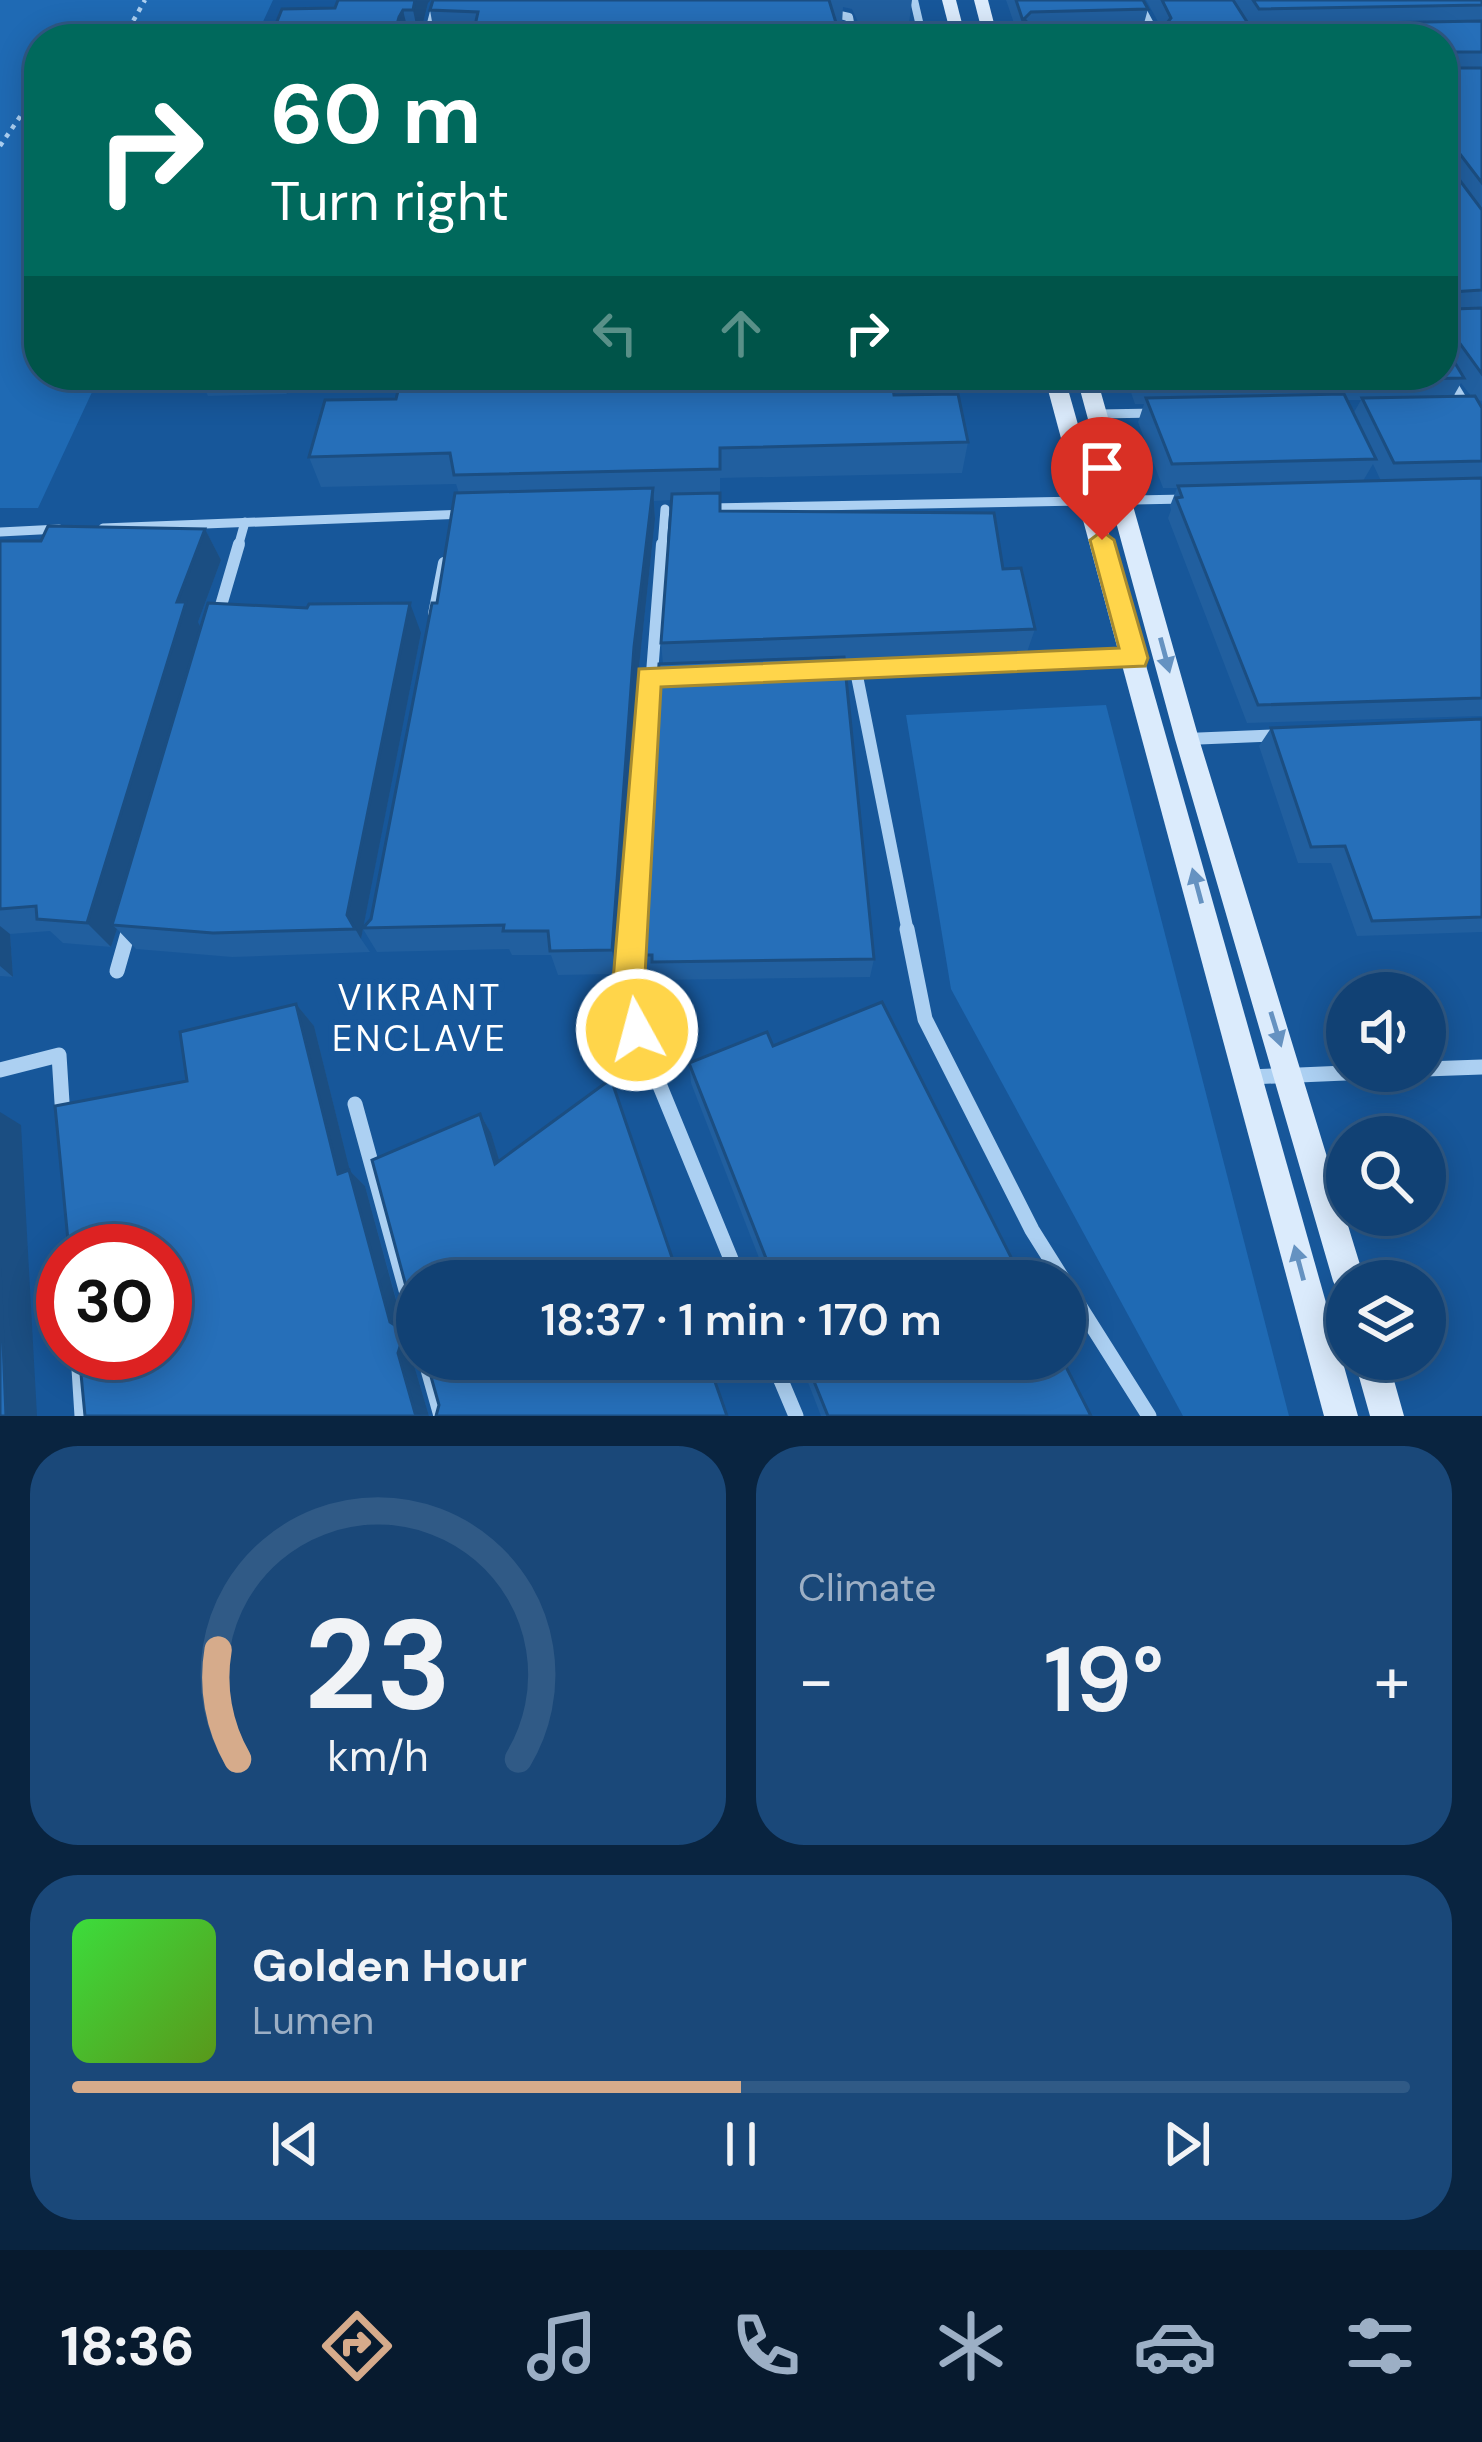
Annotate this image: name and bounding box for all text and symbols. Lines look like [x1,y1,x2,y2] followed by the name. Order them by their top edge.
[270,60,481,169] text: 60 m
[72,72,228,228] icon: right
[270,166,509,237] text: Turn right
[582,300,648,366] icon: left
[708,300,774,366] icon: ahead
[834,300,900,366] icon: right
[1051,417,1153,540] pin
[1069,435,1135,501] icon: arrive
[1156,637,1175,674] one-way arrow
[1187,868,1206,905] one-way arrow
[574,967,700,1093] position arrow
[1326,972,1446,1380] map controls
[1326,972,1446,1092] button: sound
[332,974,508,1062] district label: VIKRANT ENCLAVE
[1268,1011,1286,1048] one-way arrow
[1326,1116,1446,1236] button: search
[36,1224,192,1380] speed limit sign: 30
[1289,1244,1308,1281] one-way arrow
[1326,1260,1446,1380] button: layers
[540,1290,942,1349] text: 18:37 · 1 min · 170 m
[798,1562,936,1613] text: Climate
[304,1584,452,1747] text: 23
[1044,1622,1164,1739] text: 19°
[798,1638,834,1723] text: −
[1374,1638,1410,1723] text: +
[327,1727,429,1783] text: km/h
[252,1936,527,1995] text: Golden Hour
[252,1995,374,2046] text: Lumen
[262,2111,328,2177] icon: previous
[708,2111,774,2177] icon: pause
[1154,2111,1220,2177] icon: next
[315,2304,399,2388] icon: directions
[520,2304,604,2388] icon: music
[724,2304,808,2388] icon: phone
[929,2304,1013,2388] icon: climate
[1133,2304,1217,2388] icon: car
[1338,2304,1422,2388] icon: filters
[60,2311,195,2382] text: 18:36

